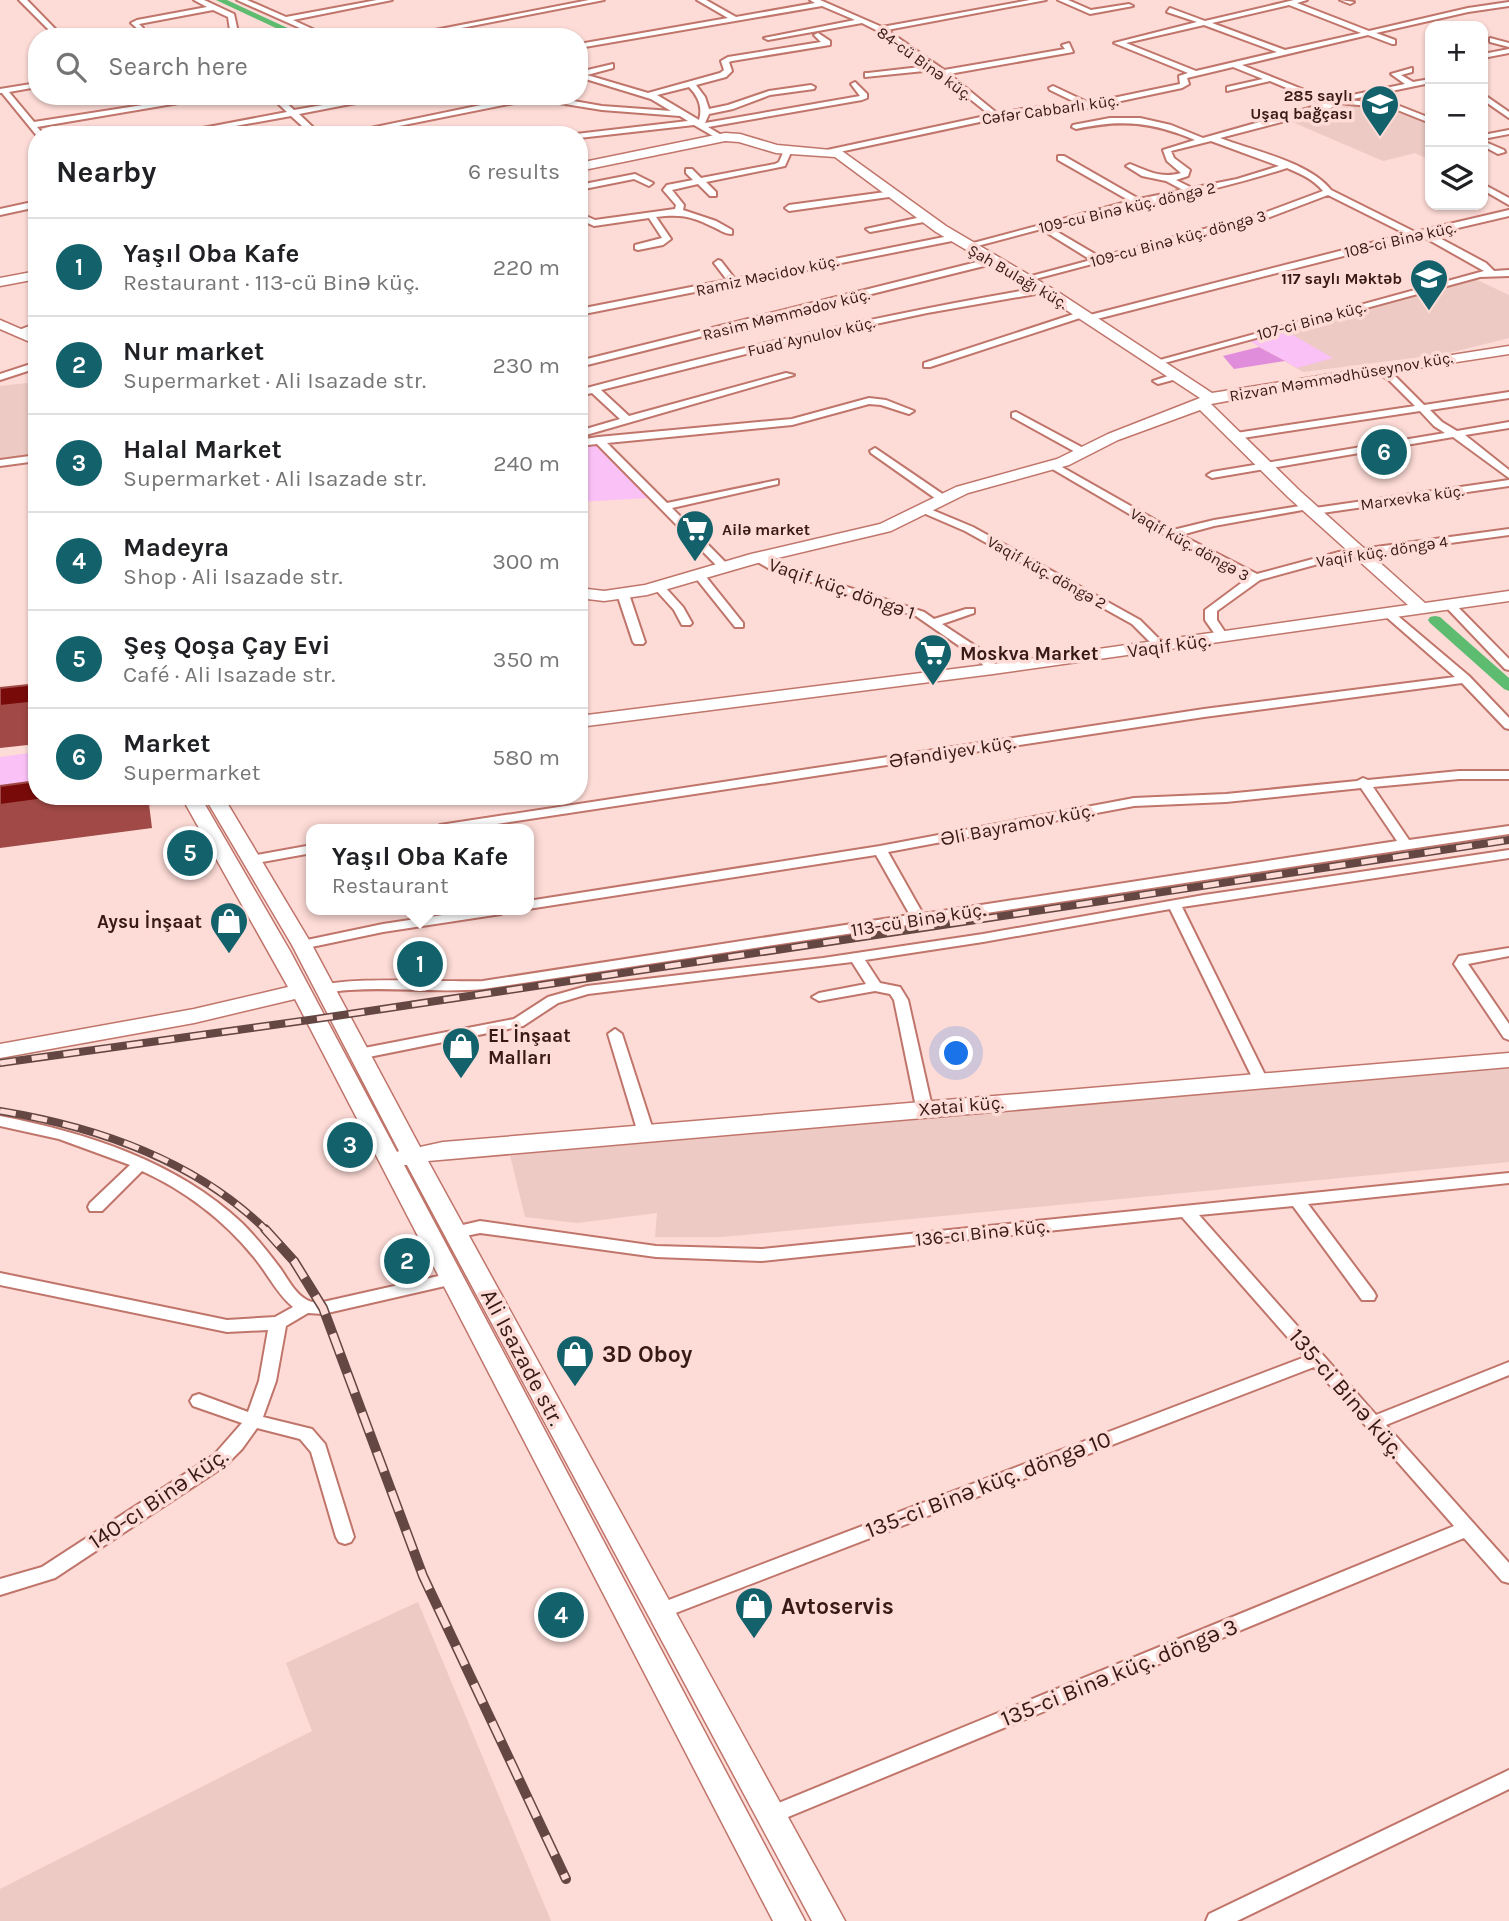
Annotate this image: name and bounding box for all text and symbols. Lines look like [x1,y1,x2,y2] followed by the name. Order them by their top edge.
[1425,21,1488,210] map controls
[1425,21,1488,84] button: +
[873,23,976,104] street label: 84-cü Binə küç.
[28,28,588,105] search box
[52,48,90,86] icon: search
[108,51,248,82] text: Search here
[1359,83,1401,138] school or university icon: 285 saylı Uşaq bağçası
[1425,84,1488,147] button: −
[1250,86,1353,123] place label: 285 saylı Uşaq bağçası
[981,90,1120,128] street label: Cəfər Cabbarlı küç.
[1425,147,1488,210] button: layers
[56,154,156,190] text: Nearby
[468,158,560,185] text: 6 results
[1037,178,1217,237] street label: 109-cu Binə küç. döngə 2
[1088,206,1268,271] street label: 109-cu Binə küç. döngə 3
[1342,217,1458,262] street label: 108-ci Binə küç.
[123,238,299,269] text: Yaşıl Oba Kafe
[964,240,1071,313] street label: Şah Bulağı küç.
[694,251,840,300] street label: Ramiz Məcidov küç.
[75,254,83,281] text: 1
[493,254,560,281] text: 220 m
[1408,257,1450,312] school or university icon: 117 saylı Məktəb
[123,269,419,296] text: Restaurant · 113-cü Binə küç.
[1281,269,1402,288] place label: 117 saylı Məktəb
[701,284,872,344] street label: Rasim Məmmədov küç.
[1255,297,1368,344] street label: 107-ci Binə küç.
[746,313,877,360] street label: Fuad Aynulov küç.
[123,336,264,367] text: Nur market
[1228,347,1455,406] street label: Rizvan Məmmədhüseynov küç.
[72,352,86,379] text: 2
[492,352,560,379] text: 230 m
[123,367,426,394] text: Supermarket · Ali Isazade str.
[1361,426,1407,478] pin: 6
[123,434,282,465] text: Halal Market
[72,450,86,477] text: 3
[493,450,560,477] text: 240 m
[123,465,426,492] text: Supermarket · Ali Isazade str.
[1359,481,1465,514] street label: Marxevka küç.
[1127,504,1253,585] street label: Vaqif küç. döngə 3
[674,508,716,563] supermarket icon: Ailә market
[722,520,810,539] place label: Ailә market
[123,532,229,563] text: Madeyra
[984,532,1110,613] street label: Vaqif küç. döngə 2
[1315,532,1449,571] street label: Vaqif küç. döngə 4
[72,548,86,575] text: 4
[492,548,560,575] text: 300 m
[766,554,918,624] street label: Vaqif küç. döngə 1
[123,563,343,590] text: Shop · Ali Isazade str.
[1126,629,1212,663] street label: Vaqif küç.
[123,630,330,661] text: Şeş Qoşa Çay Evi
[912,632,954,687] supermarket icon: Moskva Market
[960,643,1098,665] place label: Moskva Market
[72,646,86,673] text: 5
[493,646,560,673] text: 350 m
[123,661,335,688] text: Café · Ali Isazade str.
[123,728,211,759] text: Market
[887,731,1017,773] street label: Əfəndiyev küç.
[72,744,86,771] text: 6
[492,744,560,771] text: 580 m
[123,759,260,786] text: Supermarket
[939,799,1096,851] street label: Əli Bayramov küç.
[306,824,534,915] popup
[167,827,213,879] pin: 5
[332,841,508,872] text: Yaşıl Oba Kafe
[332,872,449,899] text: Restaurant
[849,899,987,941] street label: 113-cü Binə küç.
[208,900,250,955] shop icon: Aysu İnşaat
[97,910,202,933] place label: Aysu İnşaat
[397,938,443,990] pin: 1
[488,1024,571,1069] place label: EL İnşaat Malları
[440,1025,482,1080] shop icon: EL İnşaat Malları
[939,1036,973,1070] your location
[917,1091,1005,1121] street label: Xətai küç.
[327,1119,373,1171] pin: 3
[914,1215,1050,1251] street label: 136-cı Binə küç.
[384,1235,430,1287] pin: 2
[475,1284,570,1430] street label: Ali Isazade str.
[1283,1323,1410,1464] street label: 135-ci Binə küç.
[554,1333,596,1388] shop icon: 3D Oboy
[602,1341,693,1368] place label: 3D Oboy
[862,1425,1115,1544] street label: 135-ci Binə küç. döngə 10
[83,1442,233,1555] street label: 140-cı Binə küç.
[733,1585,775,1640] shop icon: Avtoservis
[538,1589,584,1641] pin: 4
[781,1593,894,1620] place label: Avtoservis
[997,1613,1241,1732] street label: 135-ci Binə küç. döngə 3

